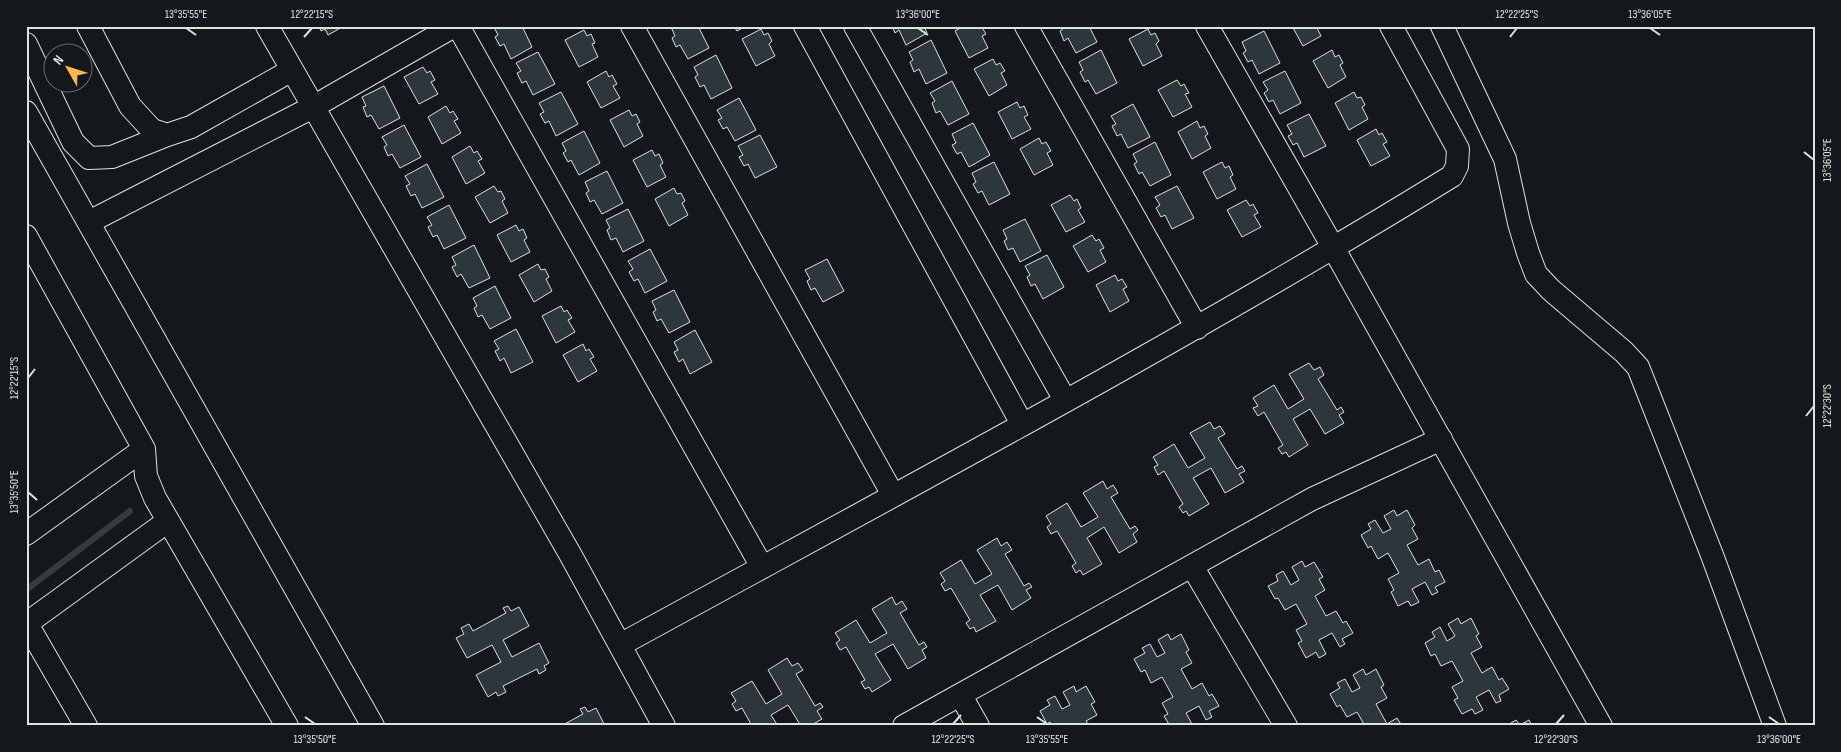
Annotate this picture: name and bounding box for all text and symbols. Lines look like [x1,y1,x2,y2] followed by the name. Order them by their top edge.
[165,7,207,22] text: 13°35'55"E
[291,7,333,22] text: 12°22'15"S
[896,7,940,22] text: 13°36'00"E
[1495,7,1539,22] text: 12°22'25"S
[1628,7,1672,22] text: 13°36'05"E
[42,42,92,92] north arrow
[49,52,67,68] text: N
[1820,138,1835,182] text: 13°36'05"E
[7,357,22,399] text: 12°22'15"S
[1820,384,1835,428] text: 12°22'30"S
[7,470,22,514] text: 13°35'50"E
[293,732,337,747] text: 13°35'50"E
[931,732,975,747] text: 12°22'25"S
[1026,732,1068,747] text: 13°35'55"E
[1534,732,1578,747] text: 12°22'30"S
[1757,732,1801,747] text: 13°36'00"E

